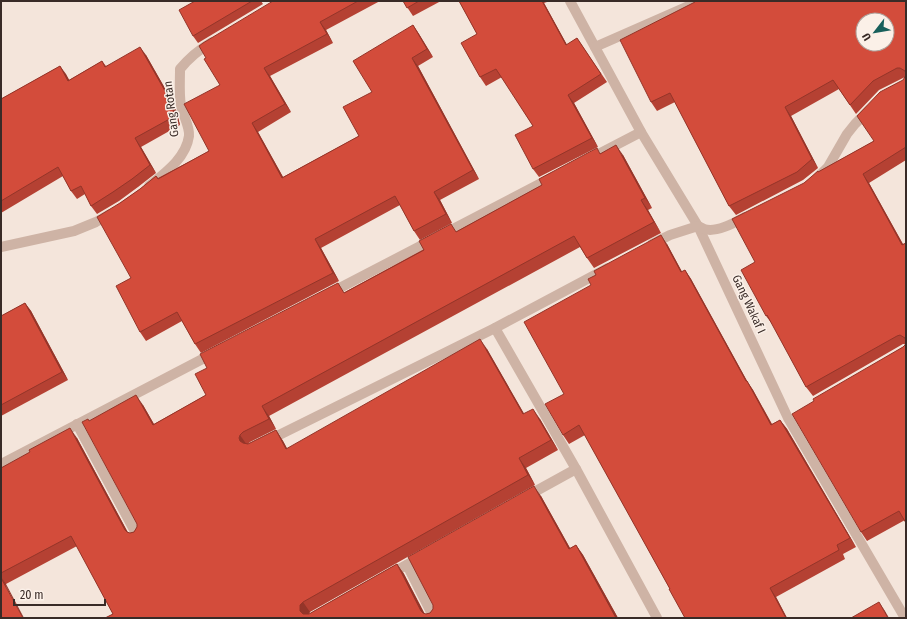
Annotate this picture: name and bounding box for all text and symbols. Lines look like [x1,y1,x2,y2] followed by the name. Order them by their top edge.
[855,12,895,52] north arrow
[860,31,874,43] text: U
[161,80,181,138] street label: Gang Rotan
[729,273,769,335] street label: Gang Wakaf I
[14,581,105,607] scale bar
[20,588,44,602] text: 20 m

